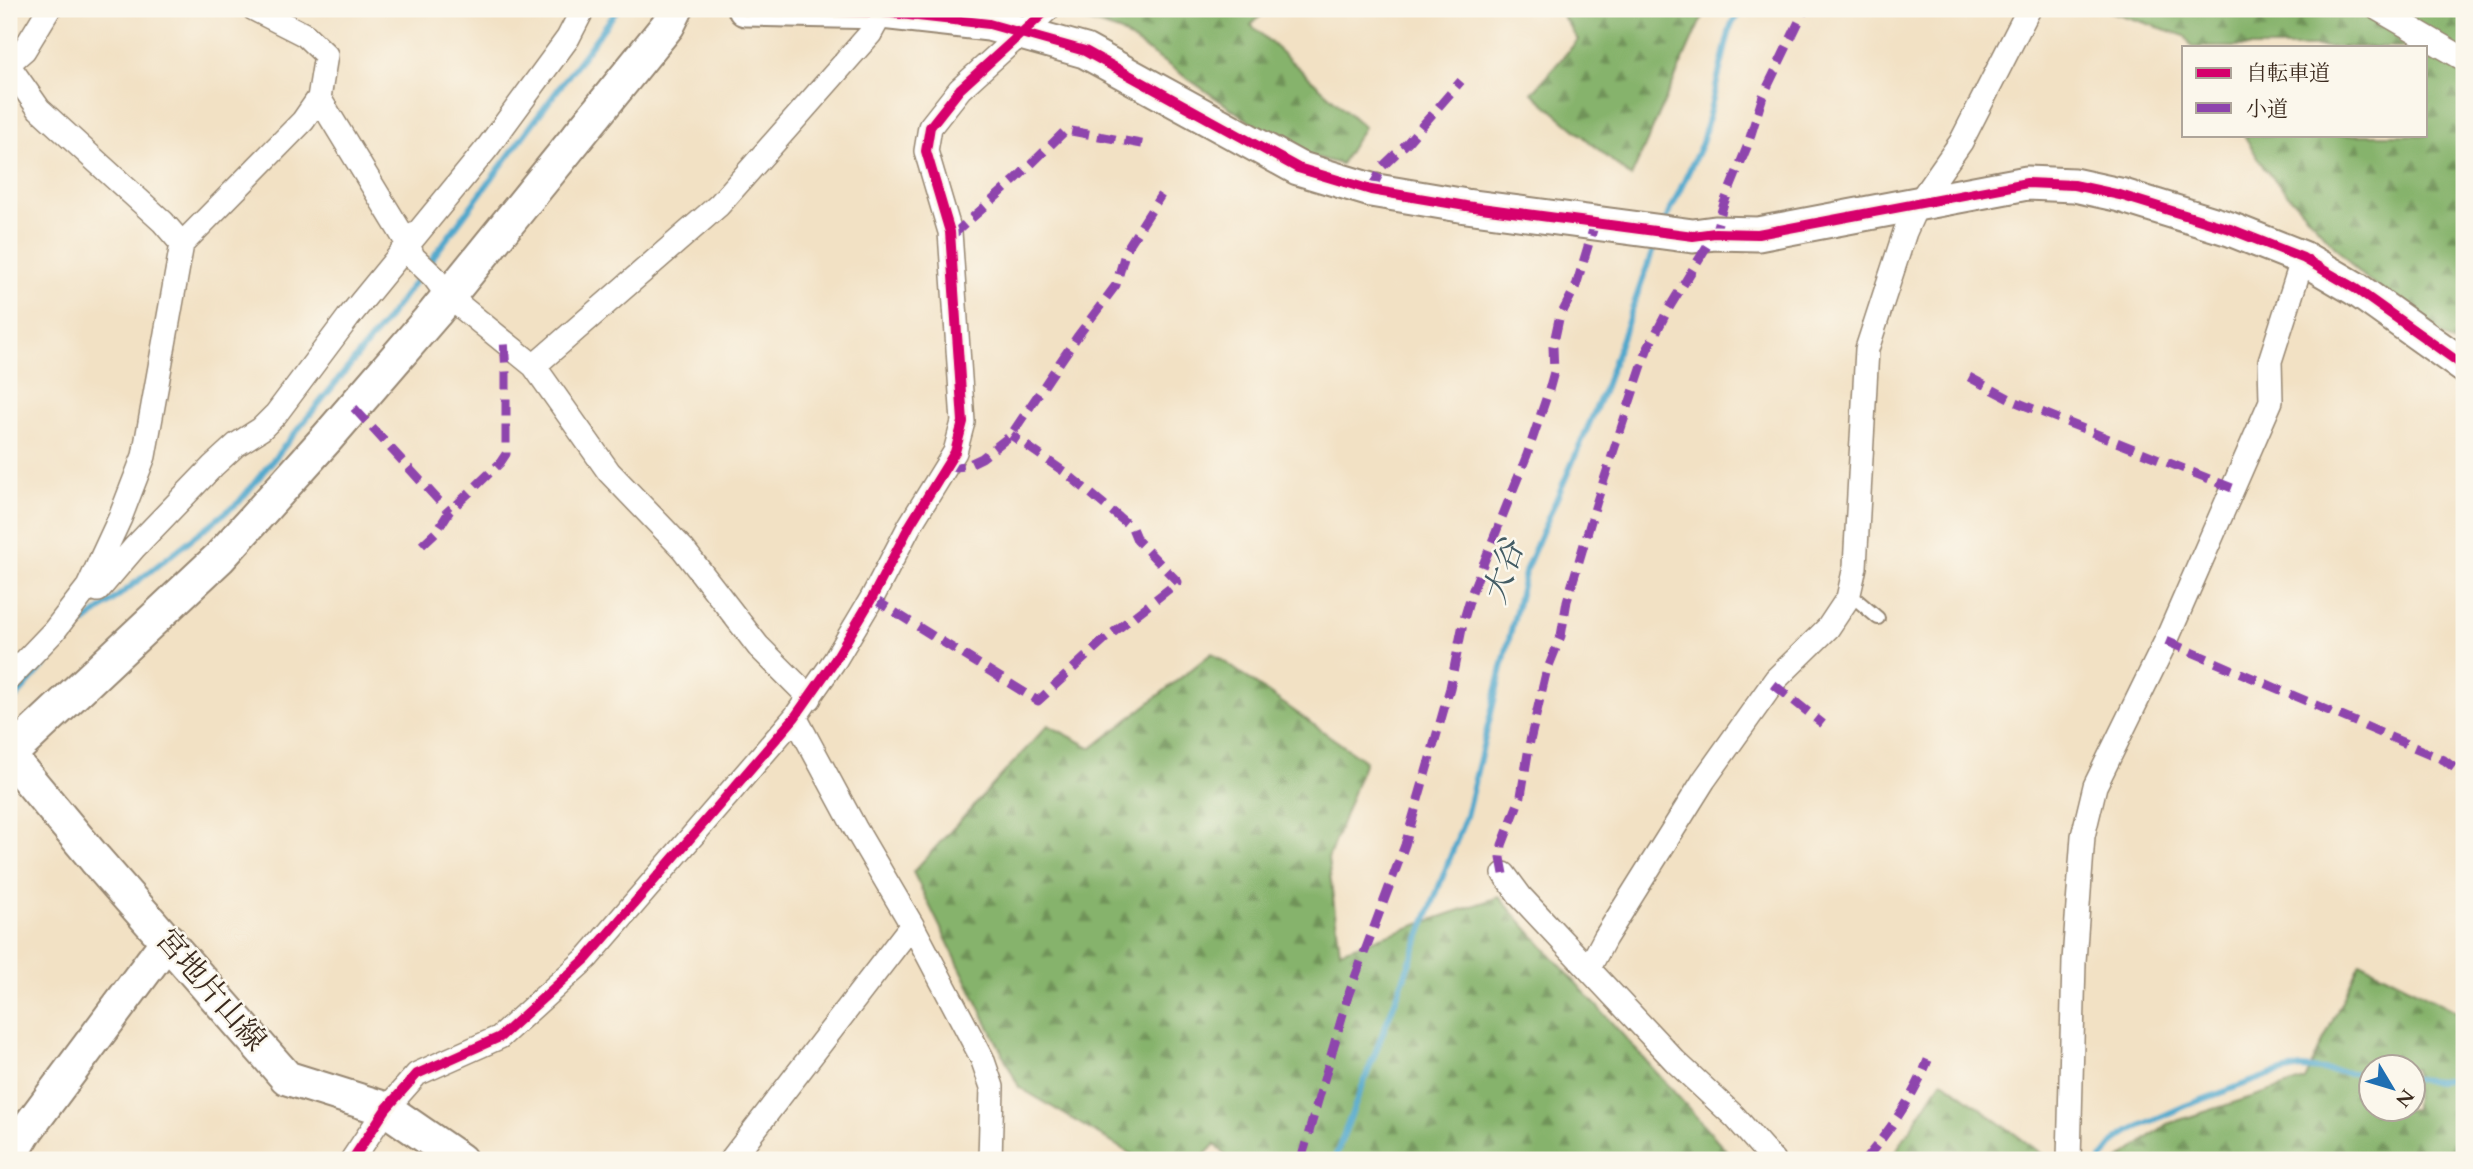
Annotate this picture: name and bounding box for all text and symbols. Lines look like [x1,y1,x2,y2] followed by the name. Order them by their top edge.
[2182,46,2428,136] legend
[2246,59,2330,88] text: 自転車道
[2246,95,2288,124] text: 小道
[1473,533,1535,609] water label: 大谷
[146,920,276,1060] street label: 宮地片山線
[2358,1054,2428,1124] north arrow
[2389,1083,2420,1113] text: N

